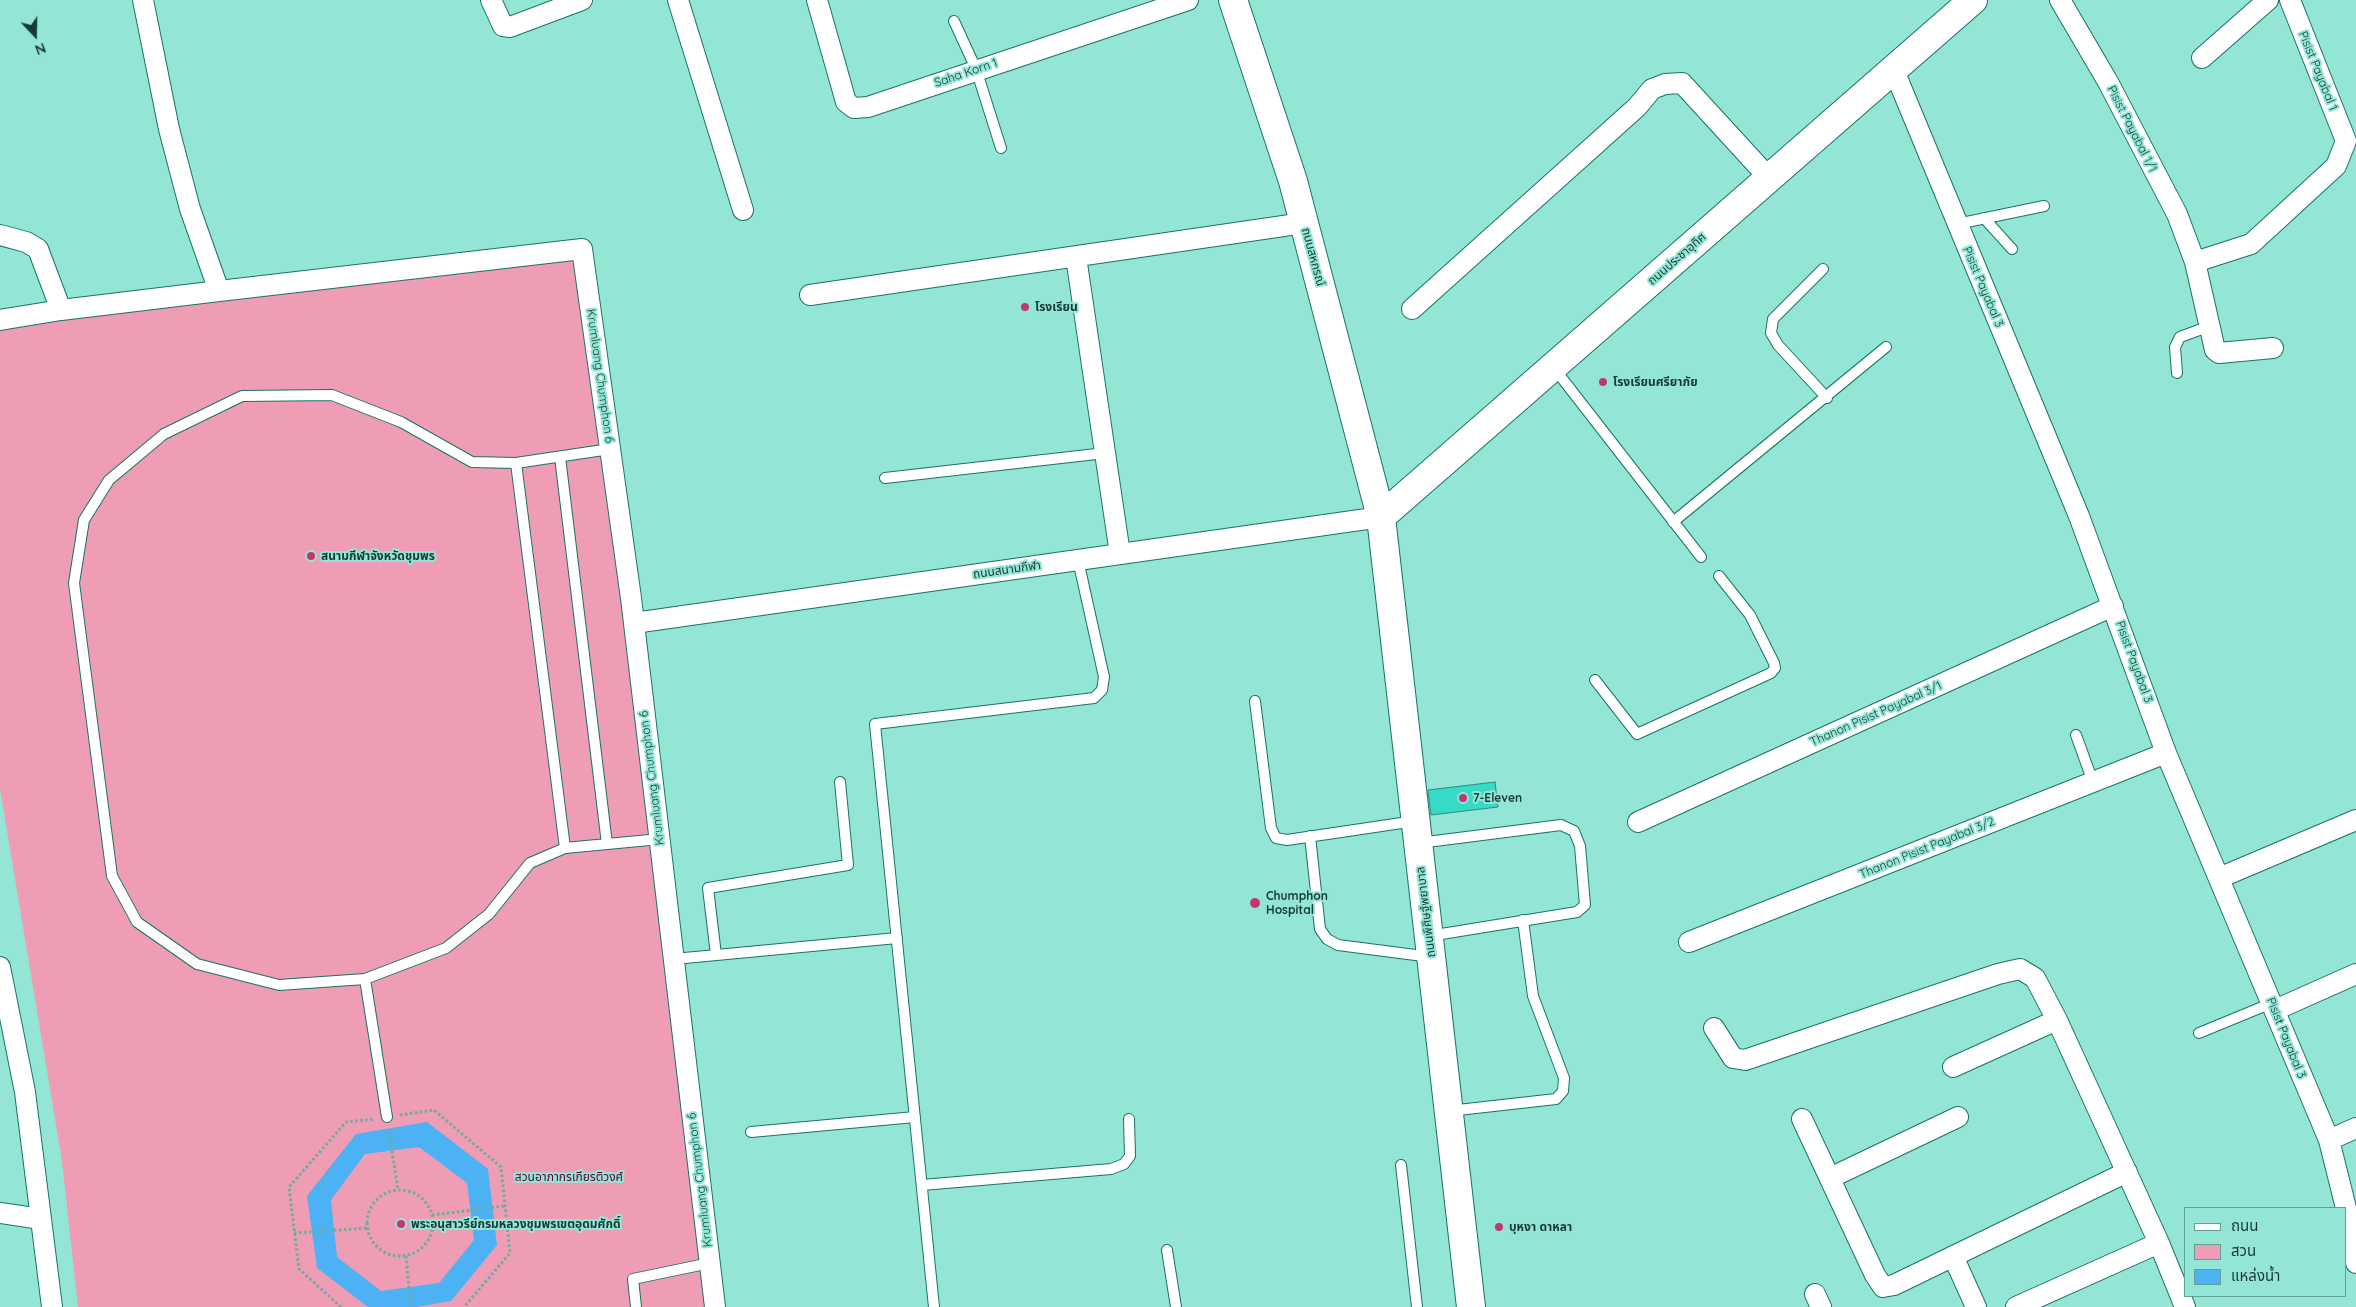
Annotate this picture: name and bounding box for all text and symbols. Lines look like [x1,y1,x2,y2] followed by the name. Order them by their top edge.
[10,10,60,60] north arrow
[2296,29,2340,113] street label: Pisist Payabal 1
[32,39,48,59] text: N
[933,55,999,91] street label: Saha Korn 1
[2104,83,2160,175] street label: Pisist Payabal 1/1
[1298,226,1328,288] street label: ถนนสหกรณ์
[1645,230,1709,288] street label: ถนนประชาอุทิศ
[1960,245,2006,329] street label: Pisist Payabal 3
[1035,300,1078,314] place label: โรงเรียน
[1019,301,1031,313] marker: โรงเรียน
[583,308,617,444] street label: Krumluang Chumphon 6
[1613,375,1698,389] place label: โรงเรียนศรียาภัย
[1597,376,1609,388] marker: โรงเรียนศรียาภัย
[321,549,435,563] place label: สนามกีฬาจังหวัดชุมพร
[305,550,317,562] marker: สนามกีฬาจังหวัดชุมพร
[972,558,1042,582] street label: ถนนสนามกีฬา
[2112,619,2156,705] street label: Pisist Payabal 3
[1808,678,1944,750] street label: Thanon Pisist Payabal 3/1
[637,710,667,846] street label: Krumluang Chumphon 6
[1473,791,1522,805] place label: 7-Eleven
[1457,792,1469,804] marker: 7-Eleven
[1857,814,1997,882] street label: Thanon Pisist Payabal 3/2
[1413,866,1439,958] street label: ถนนพิศิษฐ์พยาบาล
[1266,889,1328,917] place label: Chumphon Hospital
[1248,896,1262,910] marker: Chumphon Hospital
[2263,995,2309,1081] street label: Pisist Payabal 3
[685,1112,715,1248] street label: Krumluang Chumphon 6
[515,1170,623,1184] park label: สวนอาภากรเกียรติวงศ์
[2184,1207,2346,1297] legend
[2231,1216,2258,1235] text: ถนน
[411,1217,621,1231] place label: พระอนุสาวรีย์กรมหลวงชุมพรเขตอุดมศักดิ์
[395,1218,407,1230] marker: พระอนุสาวรีย์กรมหลวงชุมพรเขตอุดมศักดิ์
[1509,1220,1572,1234] place label: บุหงา ดาหลา
[1493,1221,1505,1233] marker: บุหงา ดาหลา
[2231,1241,2256,1260] text: สวน
[2231,1266,2280,1285] text: แหล่งน้ำ

